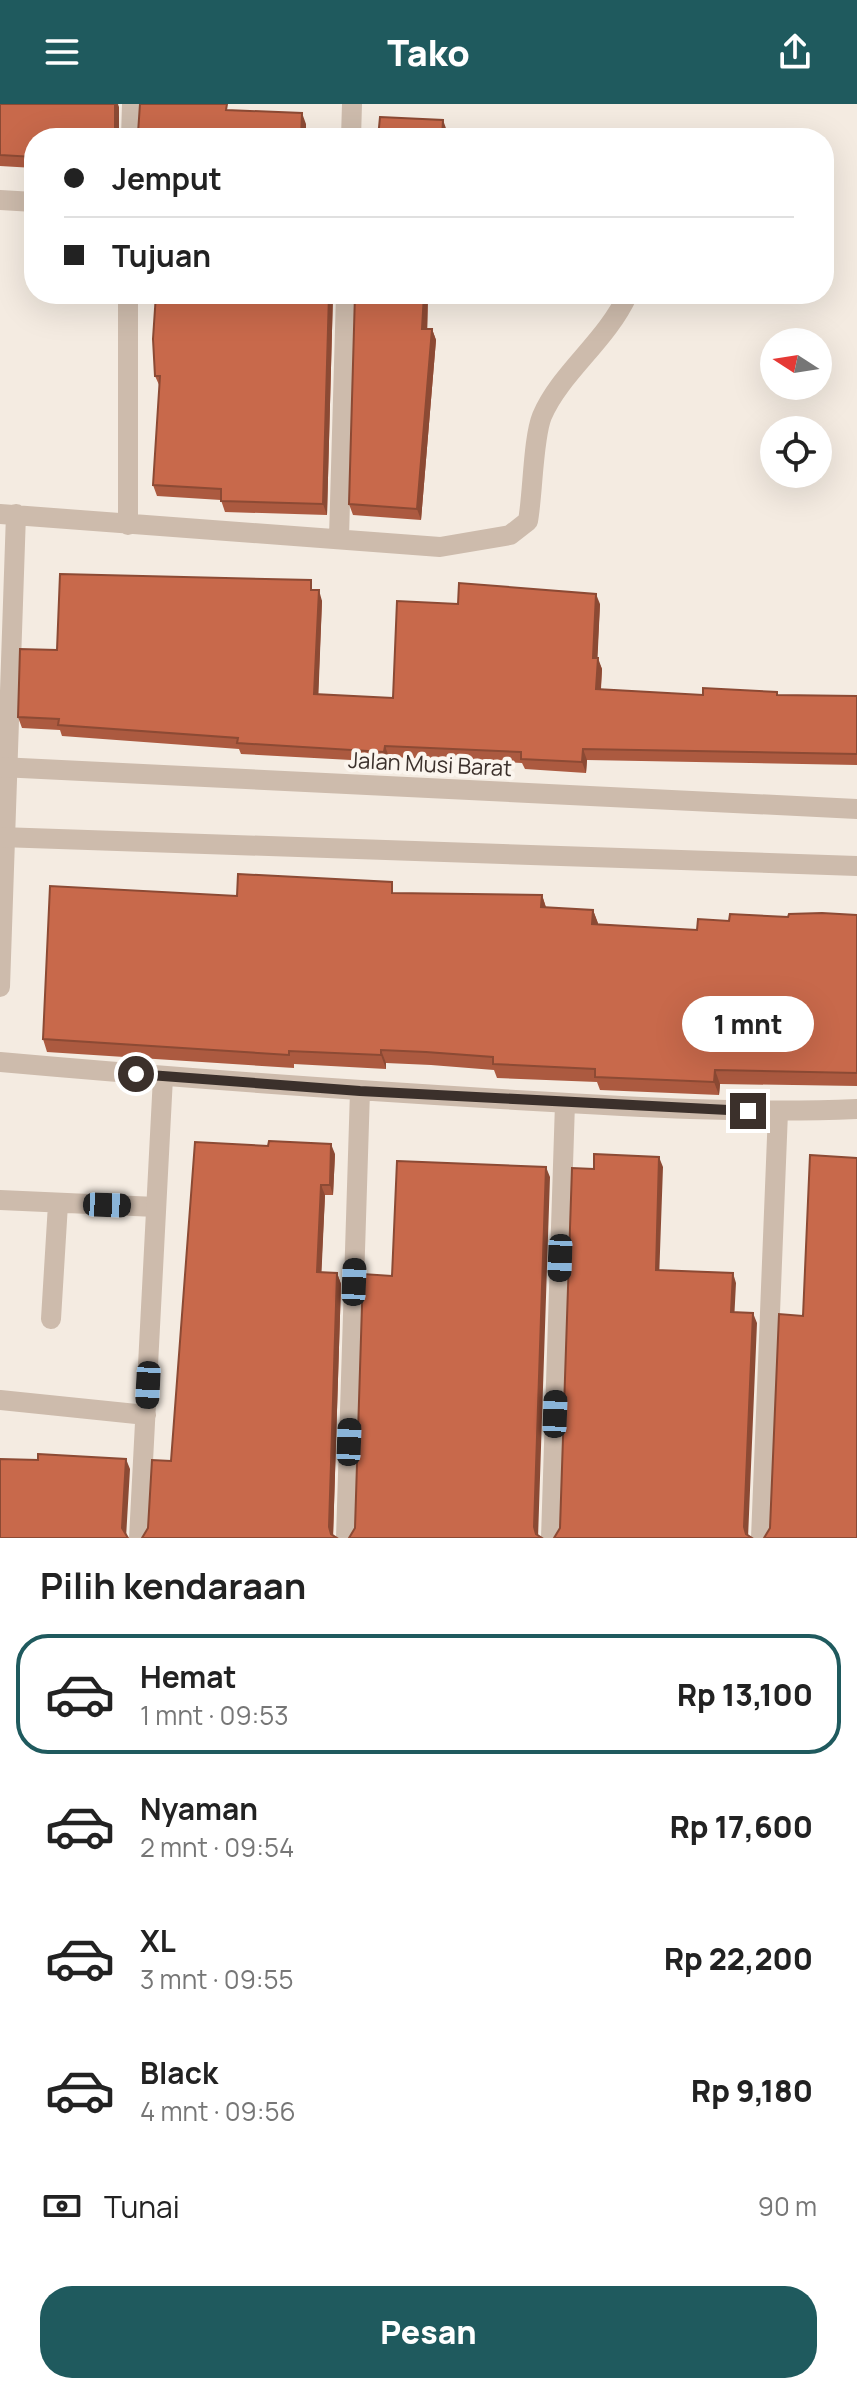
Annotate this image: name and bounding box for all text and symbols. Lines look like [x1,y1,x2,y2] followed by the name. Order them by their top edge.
[387,28,470,77] text: Tako
[40,30,84,74] icon: menu
[773,30,817,74] icon: share
[112,158,222,199] text: Jemput
[112,235,211,276] text: Tujuan
[760,328,832,400] north arrow
[760,328,832,488] map controls
[760,416,832,488] button: locate
[347,745,513,783] street label: Jalan Musi Barat
[682,995,814,1051] callout: 1 mnt
[714,1006,782,1042] text: 1 mnt
[118,1056,154,1092] route start
[730,1093,766,1129] route end
[83,1192,131,1218] car
[547,1234,573,1282] car
[341,1258,367,1306] car
[135,1360,161,1410] car
[542,1390,568,1438] car
[336,1418,362,1466] car
[40,1561,306,1610] text: Pilih kendaraan
[140,1656,237,1697] text: Hemat
[44,1658,116,1730] icon: car
[677,1674,813,1715] text: Rp 13,100
[140,1697,289,1733] text: 1 mnt · 09:53
[140,1788,258,1829] text: Nyaman
[44,1790,116,1862] icon: car
[670,1806,813,1847] text: Rp 17,600
[140,1829,294,1865] text: 2 mnt · 09:54
[140,1920,176,1961] text: XL
[44,1922,116,1994] icon: car
[664,1938,813,1979] text: Rp 22,200
[140,1961,294,1997] text: 3 mnt · 09:55
[140,2052,218,2093] text: Black
[44,2054,116,2126] icon: car
[691,2070,813,2111] text: Rp 9,180
[140,2093,296,2129] text: 4 mnt · 09:56
[40,2184,84,2228] icon: cash
[104,2186,180,2227] text: Tunai
[758,2188,817,2224] text: 90 m
[40,2286,817,2378] button: Pesan

